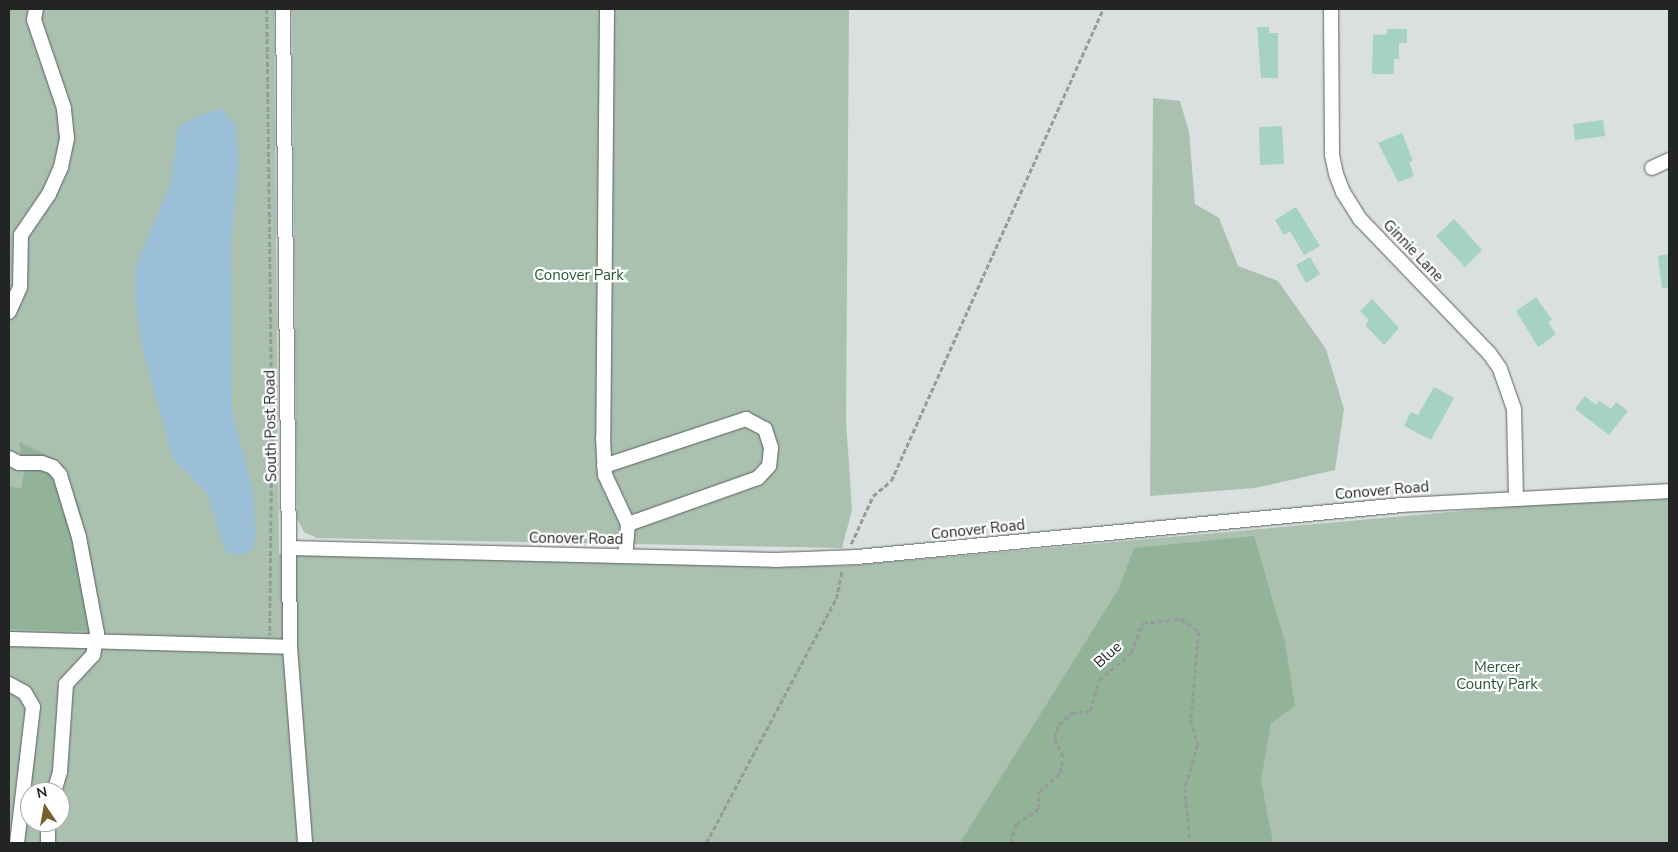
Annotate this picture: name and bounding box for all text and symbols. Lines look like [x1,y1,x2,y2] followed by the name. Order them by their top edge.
[1379,216,1447,286] street label: Ginnie Lane
[534,267,624,285] park label: Conover Park
[261,370,281,482] street label: South Post Road
[1334,478,1430,504] street label: Conover Road
[930,516,1026,544] street label: Conover Road
[529,529,623,549] street label: Conover Road
[1090,638,1126,672] street label: Blue
[1456,658,1538,693] park label: Mercer County Park
[20,782,70,832] north arrow
[35,782,49,803] text: N

